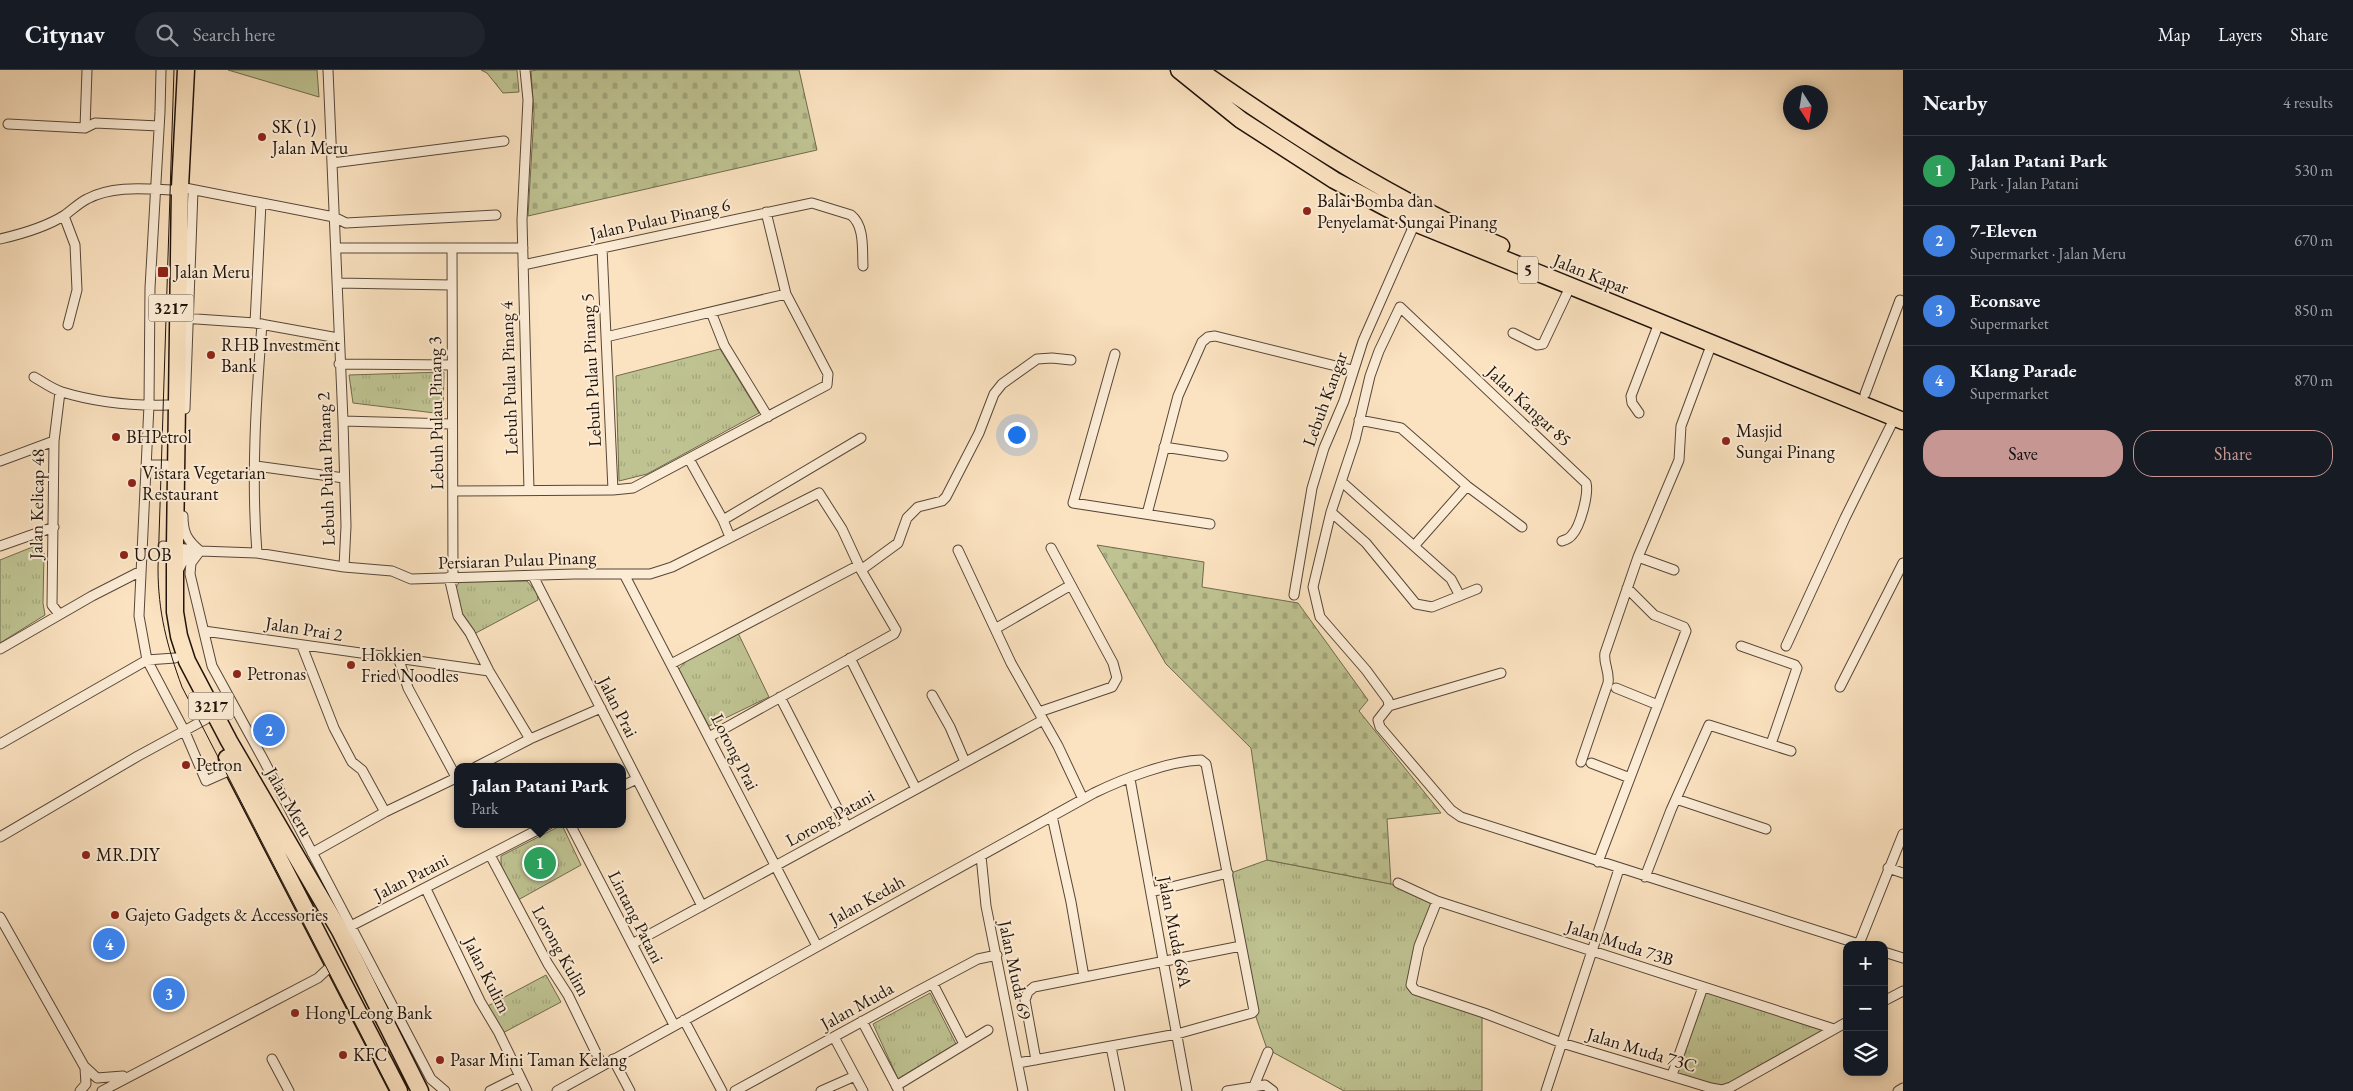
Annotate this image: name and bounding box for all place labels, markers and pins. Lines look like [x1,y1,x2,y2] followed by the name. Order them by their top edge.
[270,115,349,159] place label: SK (1) Jalan Meru
[256,131,268,143] marker: SK (1) Jalan Meru
[1317,189,1497,233] place label: Balai Bomba dan Penyelamat Sungai Pinang
[1301,205,1313,217] marker: Balai Bomba dan Penyelamat Sungai Pinang
[172,260,251,283] place label: Jalan Meru
[156,265,170,279] marker: Jalan Meru
[221,333,340,377] place label: RHB Investment Bank
[205,349,217,361] marker: RHB Investment Bank
[1736,419,1835,463] place label: Masjid Sungai Pinang
[126,425,192,448] place label: BHPetrol
[110,431,122,443] marker: BHPetrol
[1720,435,1732,447] marker: Masjid Sungai Pinang
[142,461,266,505] place label: Vistara Vegetarian Restaurant
[126,477,138,489] marker: Vistara Vegetarian Restaurant
[134,543,172,566] place label: UOB
[118,549,130,561] marker: UOB
[361,643,459,687] place label: Hokkien Fried Noodles
[345,659,357,671] marker: Hokkien Fried Noodles
[247,662,306,685] place label: Petronas
[231,668,243,680] marker: Petronas
[253,711,285,749] pin: 2
[196,753,243,776] place label: Petron
[180,759,192,771] marker: Petron
[96,843,161,866] place label: MR.DIY
[524,844,556,882] pin: 1
[80,849,92,861] marker: MR.DIY
[125,903,328,926] place label: Gajeto Gadgets & Accessories
[109,909,121,921] marker: Gajeto Gadgets & Accessories
[93,925,125,963] pin: 4
[153,975,185,1013] pin: 3
[305,1001,433,1024] place label: Hong Leong Bank
[289,1007,301,1019] marker: Hong Leong Bank
[353,1043,387,1066] place label: KFC
[450,1048,627,1071] place label: Pasar Mini Taman Kelang
[337,1049,349,1061] marker: KFC
[434,1054,446,1066] marker: Pasar Mini Taman Kelang

